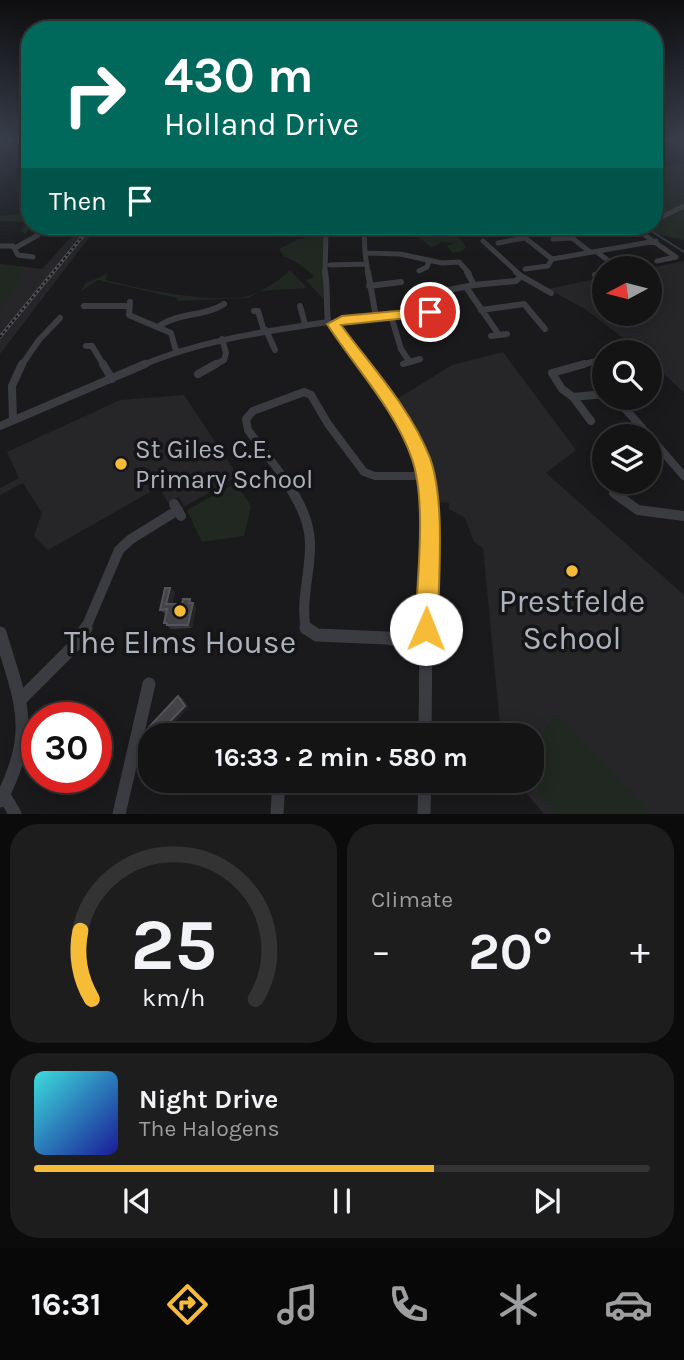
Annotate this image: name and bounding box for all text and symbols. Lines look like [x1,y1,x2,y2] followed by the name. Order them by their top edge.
[164,47,314,104] text: 430 m
[49,49,140,140] icon: right
[164,106,359,143] text: Holland Drive
[121,182,159,220] icon: arrive
[49,186,107,217] text: Then
[592,256,662,326] north arrow
[592,256,662,494] map controls
[400,282,460,342] pin
[411,293,449,331] icon: arrive
[592,340,662,410] button: search
[592,424,662,494] button: layers
[135,434,313,495] place label: St Giles C.E. Primary School
[113,456,129,472] marker: St Giles C.E. Primary School
[564,563,580,579] marker: Prestfelde School
[499,583,645,657] place label: Prestfelde School
[389,592,463,666] position arrow
[172,603,188,619] marker: The Elms House
[64,624,296,661] place label: The Elms House
[21,702,112,793] speed limit sign: 30
[214,742,468,773] text: 16:33 · 2 min · 580 m
[371,886,453,913] text: Climate
[130,903,217,988] text: 25
[468,921,553,982] text: 20°
[371,929,391,974] text: −
[630,929,650,974] text: +
[142,983,205,1012] text: km/h
[139,1084,278,1115] text: Night Drive
[139,1115,279,1142] text: The Halogens
[118,1182,156,1220] icon: previous
[323,1182,361,1220] icon: pause
[528,1182,566,1220] icon: next
[163,1280,212,1329] icon: directions
[273,1280,322,1329] icon: music
[384,1280,433,1329] icon: phone
[494,1280,543,1329] icon: climate
[604,1280,653,1329] icon: car
[31,1286,101,1323] text: 16:31

